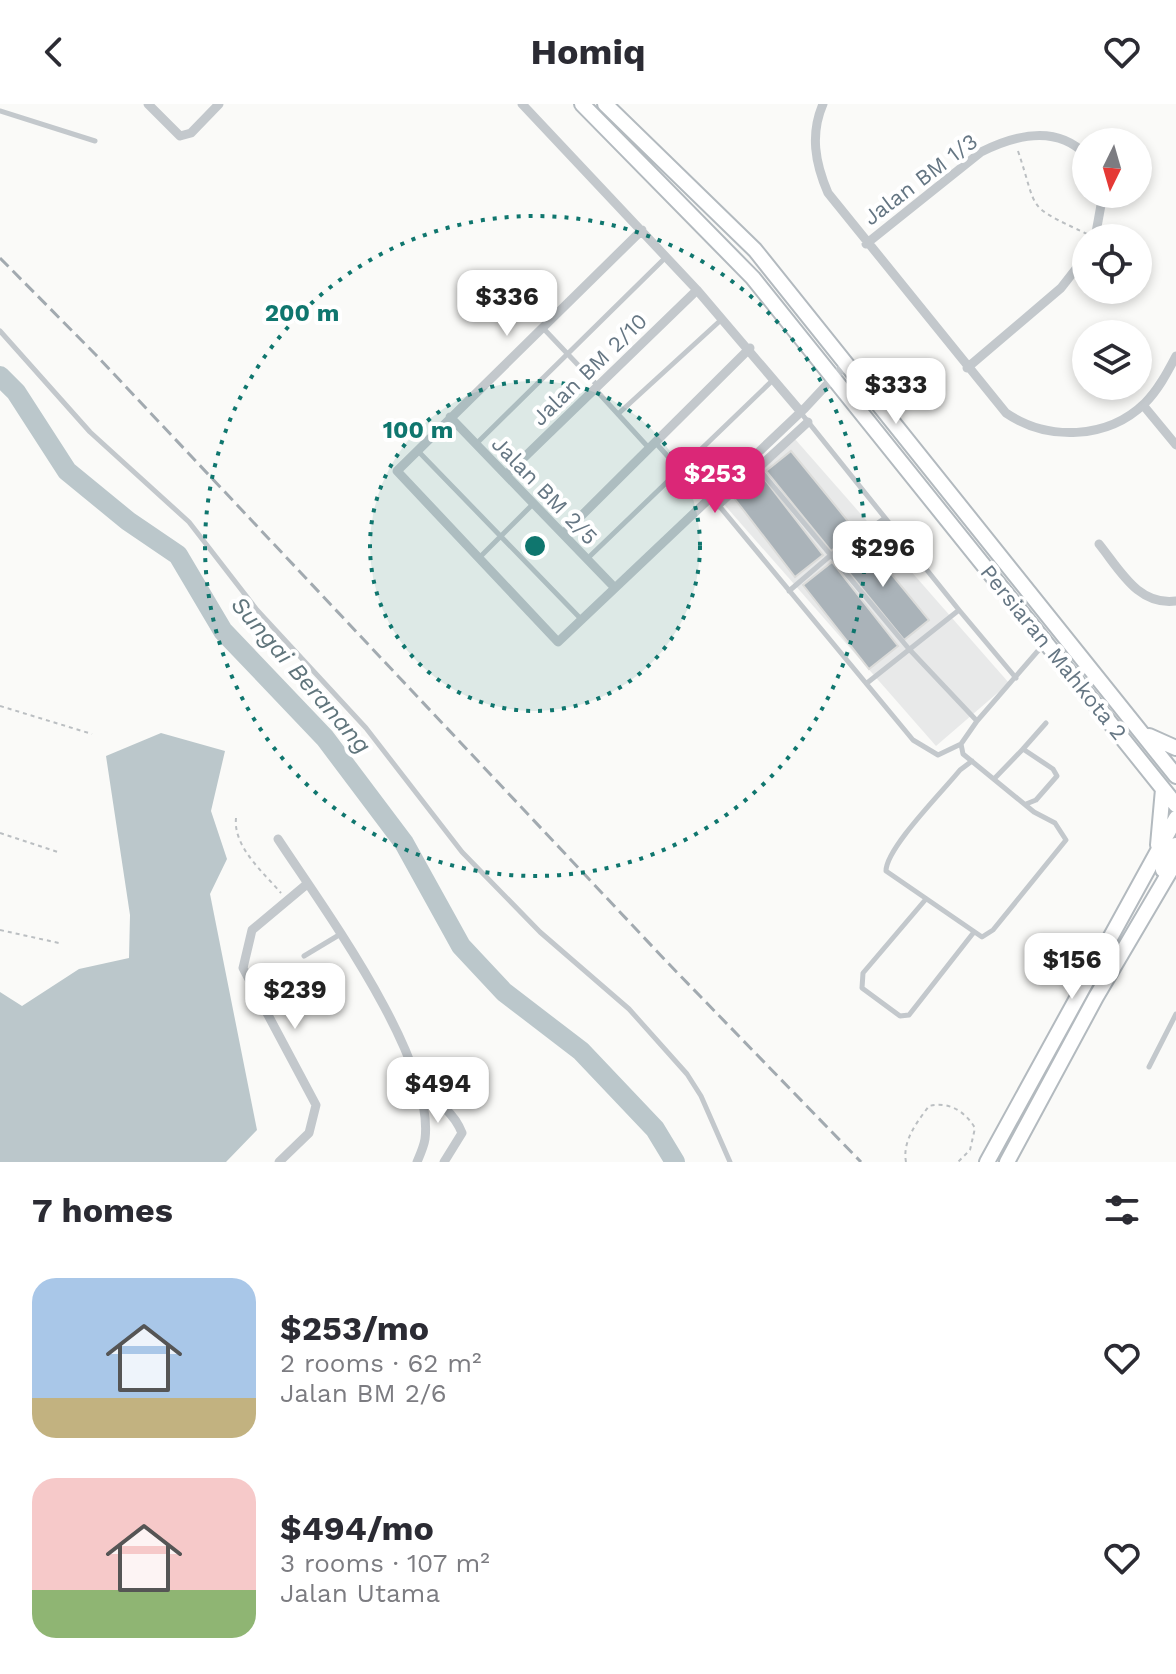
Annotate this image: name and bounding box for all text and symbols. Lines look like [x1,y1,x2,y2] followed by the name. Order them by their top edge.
[32,30,76,74] icon: back
[1100,30,1144,74] icon: heart
[530,31,646,73] text: Homiq
[858,128,982,230] street label: Jalan BM 1/3
[1072,128,1152,208] north arrow
[1072,128,1152,400] map controls
[1072,224,1152,304] button: locate
[460,270,554,338] pin: $336
[475,281,539,311] text: $336
[265,299,339,327] text: 200 m
[527,308,652,431] street label: Jalan BM 2/10
[1072,320,1152,400] button: layers
[849,358,943,426] pin: $333
[865,369,927,399] text: $333
[383,416,453,444] text: 100 m
[487,431,603,550] street label: Jalan BM 2/5
[668,447,762,515] pin: $253
[684,458,746,488] text: $253
[836,521,930,589] pin: $296
[521,532,549,560] centre of rings
[851,532,915,562] text: $296
[975,560,1132,745] street label: Persiaran Mahkota 2
[225,591,377,759] water label: Sungai Beranang
[1025,933,1119,1001] pin: $156
[1042,944,1102,974] text: $156
[248,963,342,1031] pin: $239
[263,974,327,1004] text: $239
[391,1057,485,1125] pin: $494
[405,1068,471,1098] text: $494
[1100,1188,1144,1232] icon: filters
[32,1190,173,1230] text: 7 homes
[280,1308,429,1348] text: $253/mo
[96,1310,192,1406] icon: home
[1100,1336,1144,1380] icon: heart
[280,1348,482,1378] text: 2 rooms · 62 m²
[280,1378,447,1408] text: Jalan BM 2/6
[280,1508,434,1548] text: $494/mo
[96,1510,192,1606] icon: home
[1100,1536,1144,1580] icon: heart
[280,1548,490,1578] text: 3 rooms · 107 m²
[280,1578,440,1608] text: Jalan Utama

